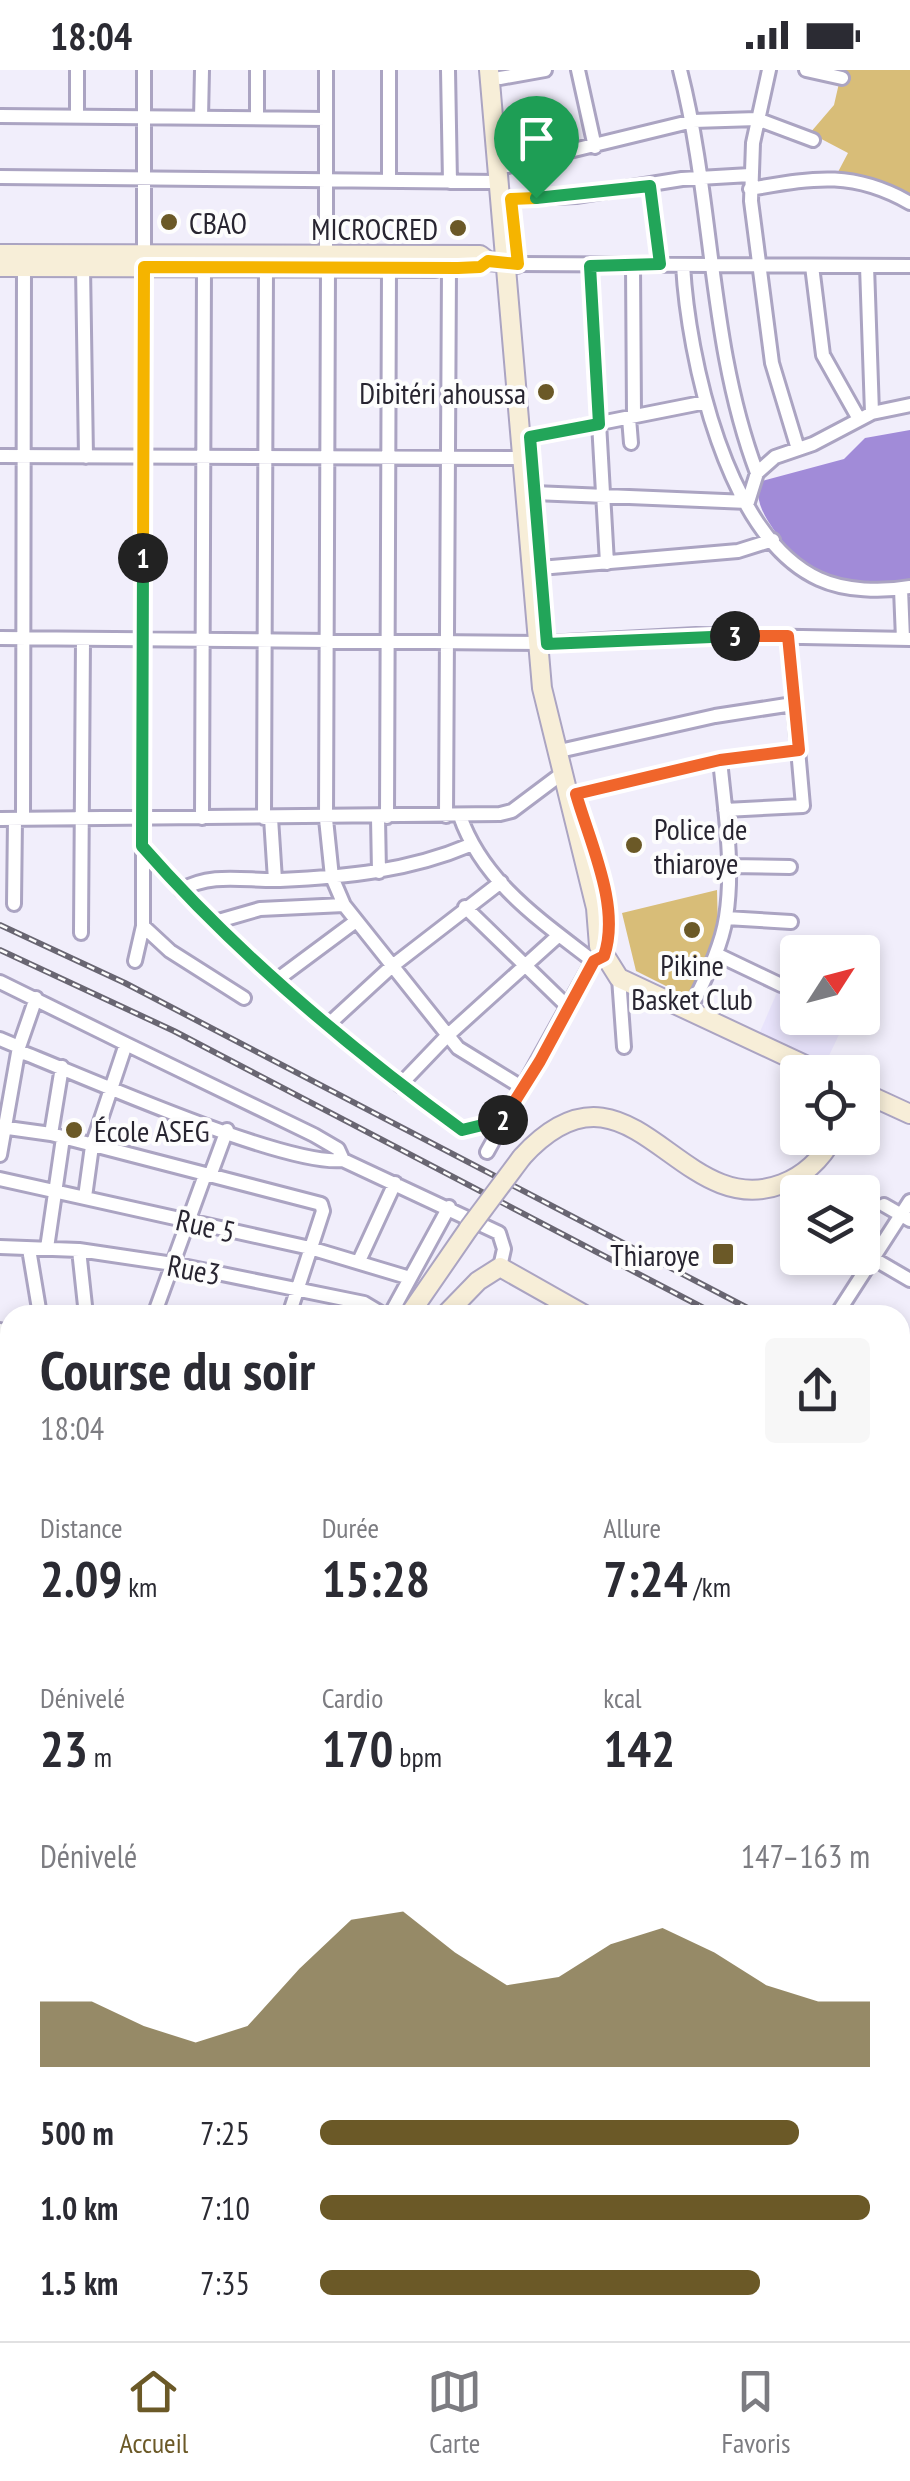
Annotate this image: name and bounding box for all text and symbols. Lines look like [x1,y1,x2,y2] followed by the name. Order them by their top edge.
[50,11,132,60] text: 18:04
[494,96,579,199] pin
[509,111,564,166] icon: arrive
[189,203,247,242] place label: CBAO
[311,209,438,248] place label: MICROCRED
[158,211,180,233] marker: CBAO
[447,217,469,239] marker: MICROCRED
[359,373,526,412] place label: Dibitéri ahoussa
[535,381,557,403] marker: Dibitéri ahoussa
[118,533,168,583] pin: 1
[136,539,150,576] text: 1
[710,611,760,661] pin: 3
[728,617,742,654] text: 3
[654,809,747,882] place label: Police de thiaroye
[623,834,645,856] marker: Police de thiaroye
[681,919,703,941] marker: Pikine Basket Club
[780,935,880,1035] north arrow
[780,935,880,1275] map controls
[631,945,753,1018] place label: Pikine Basket Club
[780,1055,880,1155] button: locate
[478,1095,528,1145] pin: 2
[496,1101,510,1138] text: 2
[94,1111,210,1150] place label: École ASEG
[63,1119,85,1141] marker: École ASEG
[780,1175,880,1275] button: layers
[173,1199,239,1251] street label: Rue 5
[610,1235,700,1274] place label: Thiaroye
[710,1241,736,1267] marker: Thiaroye
[164,1245,224,1293] street label: Rue3
[40,1334,315,1405] text: Course du soir
[765,1338,870,1443] button: share
[40,1407,104,1449] text: 18:04
[40,1509,123,1546] text: Distance
[322,1509,379,1546] text: Durée
[603,1509,661,1546] text: Allure
[40,1546,122,1611] text: 2.09
[322,1546,430,1611] text: 15:28
[603,1546,688,1611] text: 7:24
[122,1568,157,1605] text: km
[688,1568,731,1605] text: /km
[40,1679,125,1716] text: Dénivelé
[322,1679,383,1716] text: Cardio
[603,1679,642,1716] text: kcal
[40,1716,88,1781] text: 23
[322,1716,393,1781] text: 170
[603,1716,675,1781] text: 142
[88,1738,112,1775] text: m
[393,1738,442,1775] text: bpm
[40,1835,137,1877] text: Dénivelé
[741,1835,870,1877] text: 147–163 m
[40,2112,114,2154] text: 500 m
[200,2112,250,2154] text: 7:25
[40,2187,118,2229] text: 1.0 km
[200,2187,250,2229] text: 7:10
[40,2262,118,2304] text: 1.5 km
[200,2262,250,2304] text: 7:35
[120,2364,188,2461] tab: Accueil
[427,2364,482,2461] tab: Carte
[721,2364,790,2461] tab: Favoris

